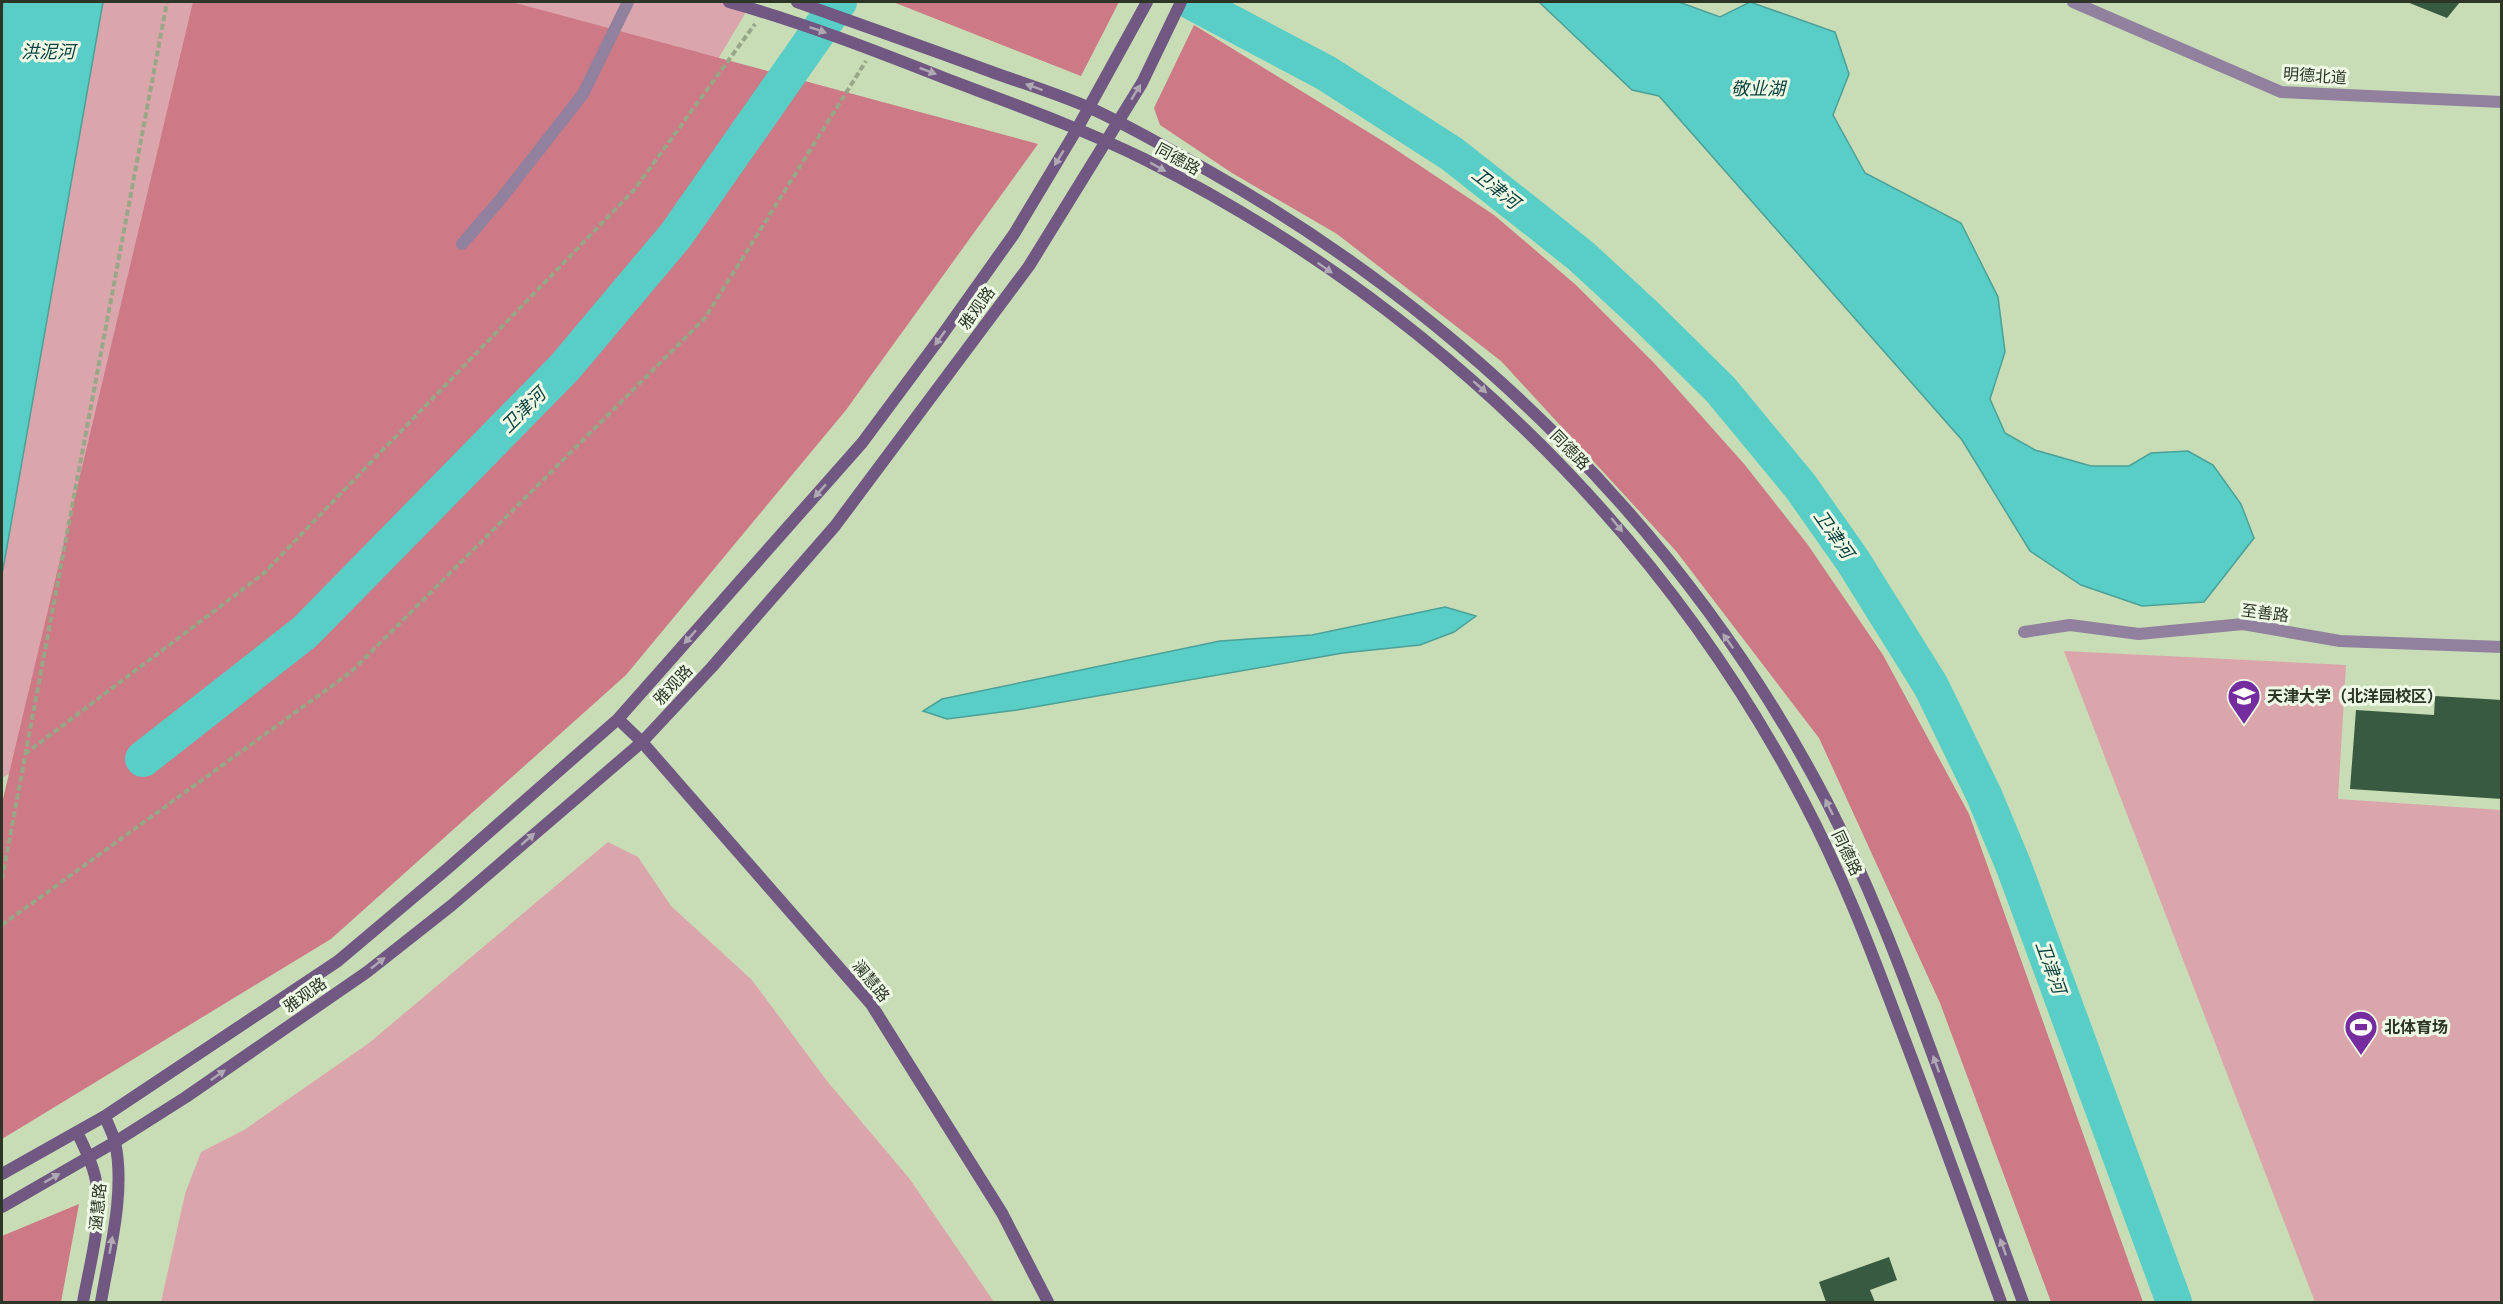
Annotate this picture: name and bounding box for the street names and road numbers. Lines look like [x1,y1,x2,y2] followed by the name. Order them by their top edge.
[2282,63,2348,89] street label: 明德北道
[1152,138,1204,180] street label: 同德路
[954,282,1000,334] street label: 雅观路
[1546,425,1594,475] street label: 同德路
[2240,600,2290,626] street label: 至善路
[649,660,697,710] street label: 雅观路
[1827,827,1867,879] street label: 同德路
[848,956,894,1006] street label: 澜慧路
[279,973,331,1017] street label: 雅观路
[85,1182,111,1232] street label: 涵慧路

